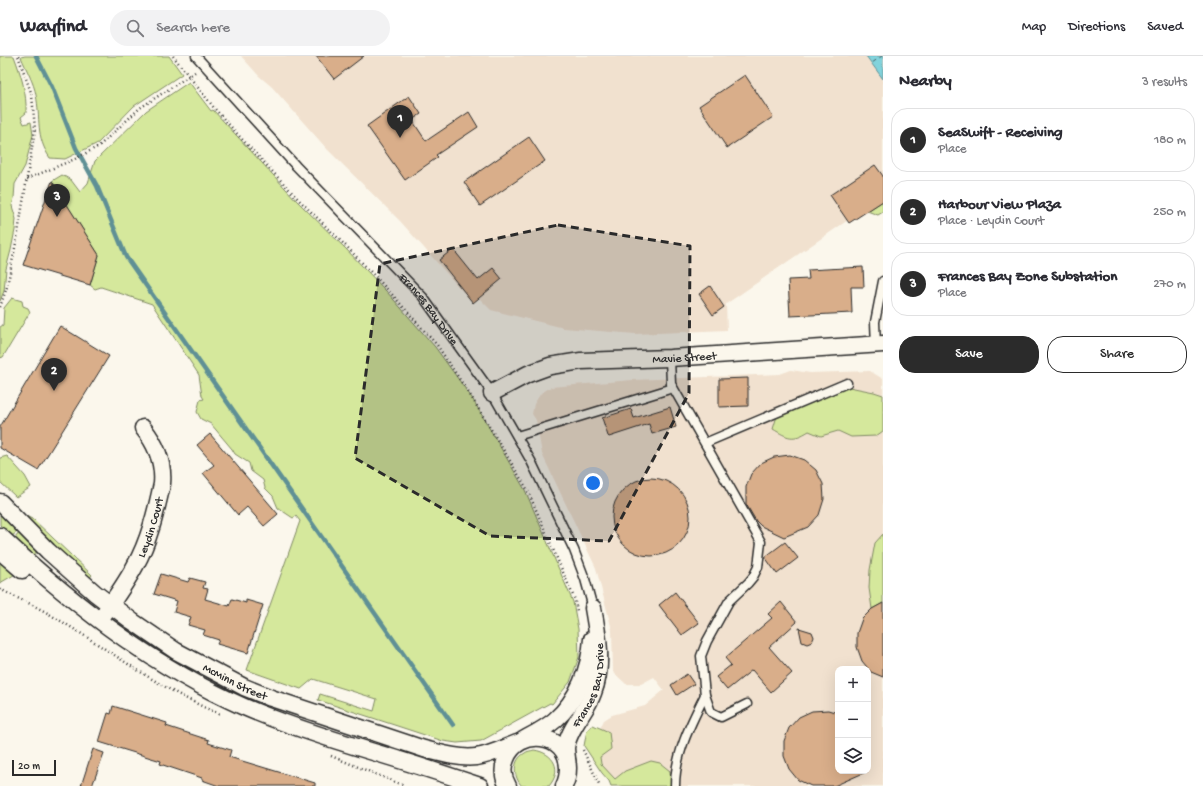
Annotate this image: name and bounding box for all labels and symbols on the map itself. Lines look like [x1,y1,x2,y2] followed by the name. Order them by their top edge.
[387,105,413,138] pin: 1
[44,184,70,217] pin: 3
[394,270,461,349] street label: Frances Bay Drive
[652,350,718,368] street label: Mavie Street
[41,358,67,391] pin: 2
[583,473,603,493] your location
[135,495,168,560] street label: Leydin Court
[570,642,608,731] street label: Frances Bay Drive
[200,662,270,705] street label: McMinn Street
[12,758,56,777] scale bar

